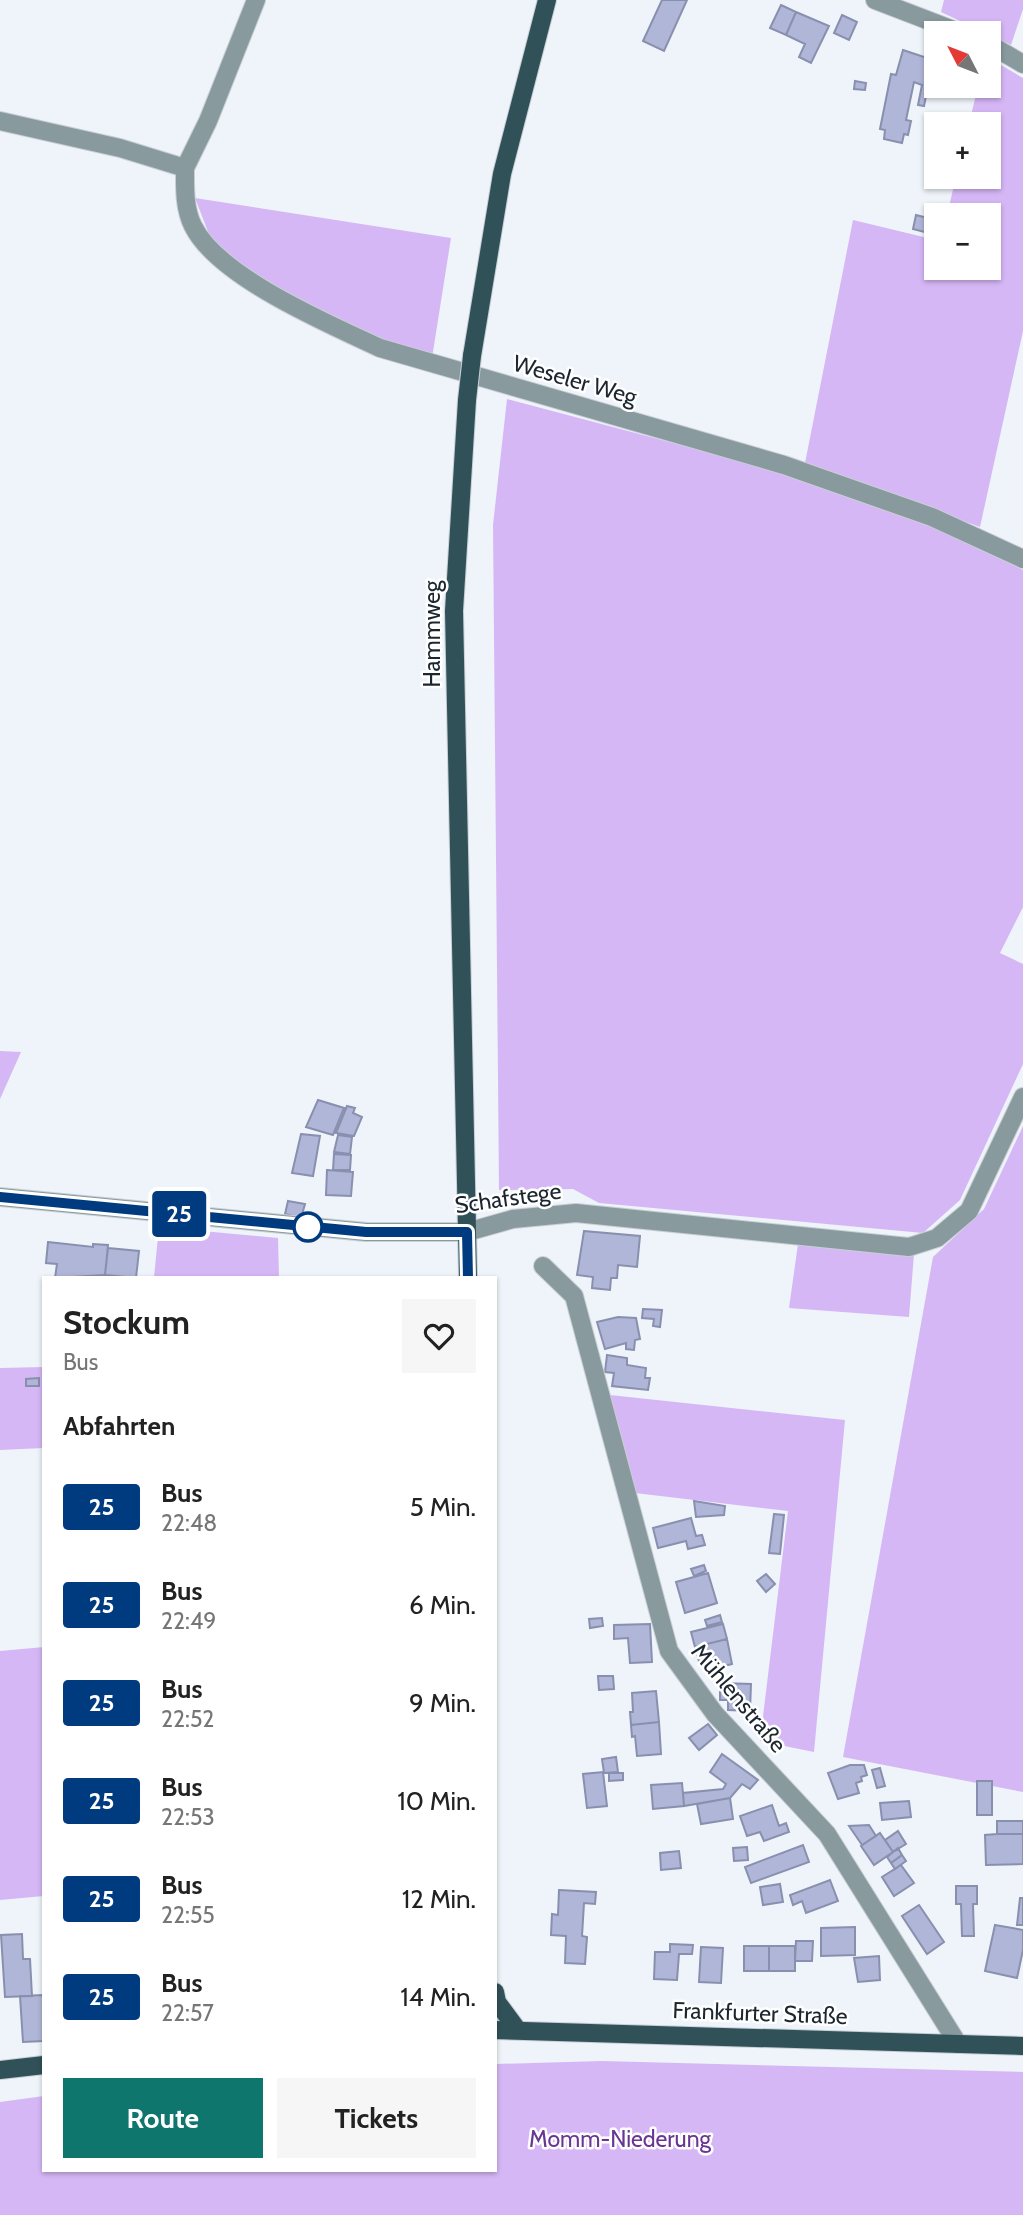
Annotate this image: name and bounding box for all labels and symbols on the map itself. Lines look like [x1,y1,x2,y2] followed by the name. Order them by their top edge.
[924,21,1001,98] north arrow
[510,349,641,411] street label: Weseler Weg
[418,580,446,688] street label: Hammweg
[453,1177,563,1219] street label: Schafstege
[148,1191,210,1237] line badge: 25
[293,1212,323,1242] unlabelled marker
[685,1638,793,1758] street label: Mühlenstraße
[672,1996,848,2030] street label: Frankfurter Straße
[529,2125,712,2153] park label: Momm-Niederung

